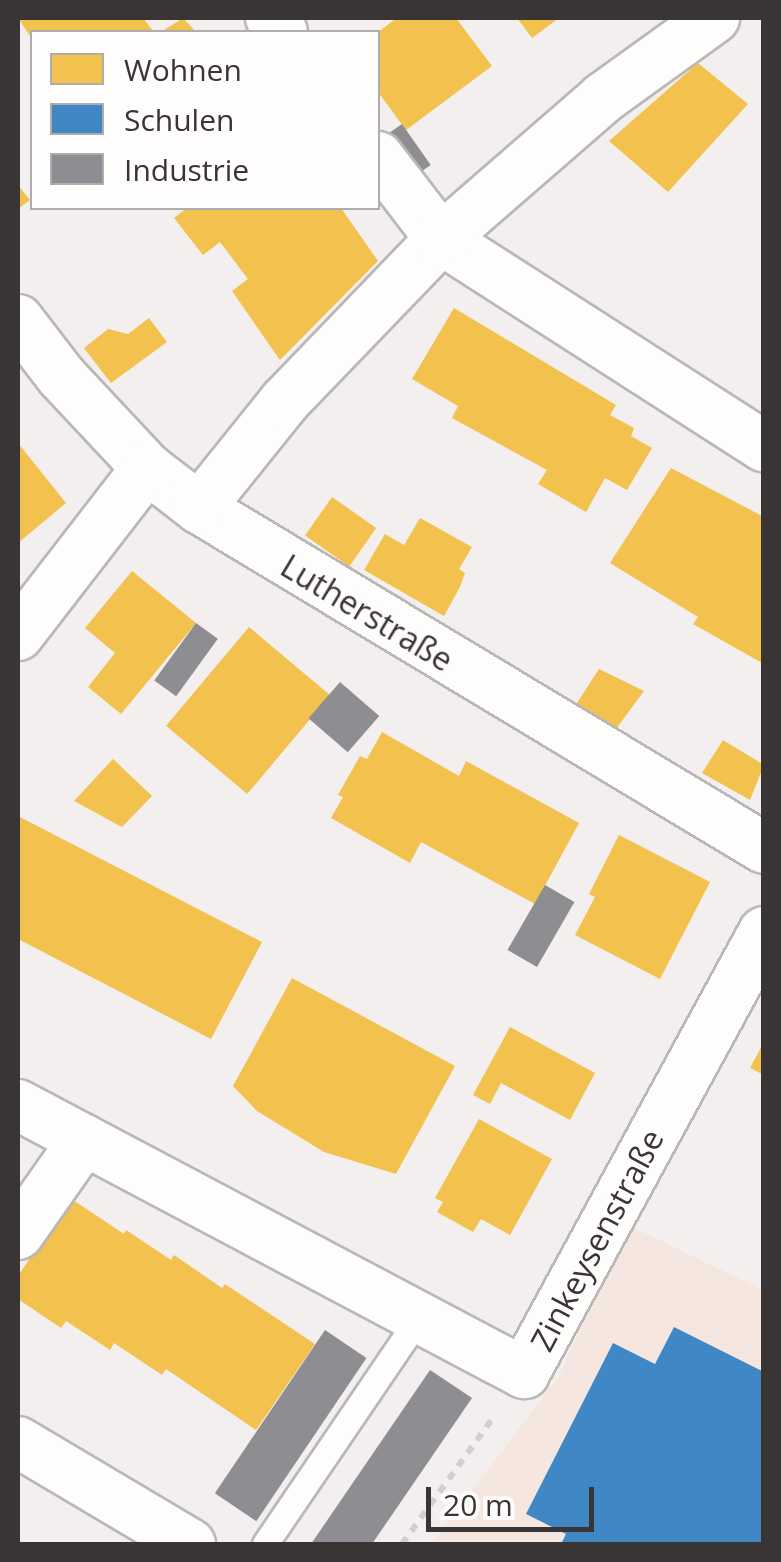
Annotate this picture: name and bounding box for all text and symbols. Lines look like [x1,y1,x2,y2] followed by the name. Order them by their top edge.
[30,30,380,210] legend
[124,49,242,90] text: Wohnen
[124,99,234,140] text: Schulen
[124,149,249,190] text: Industrie
[274,547,460,679] street label: Lutherstraße
[523,1123,671,1357] street label: Zinkeysenstraße
[431,1467,598,1529] scale bar
[443,1484,513,1525] text: 20 m

